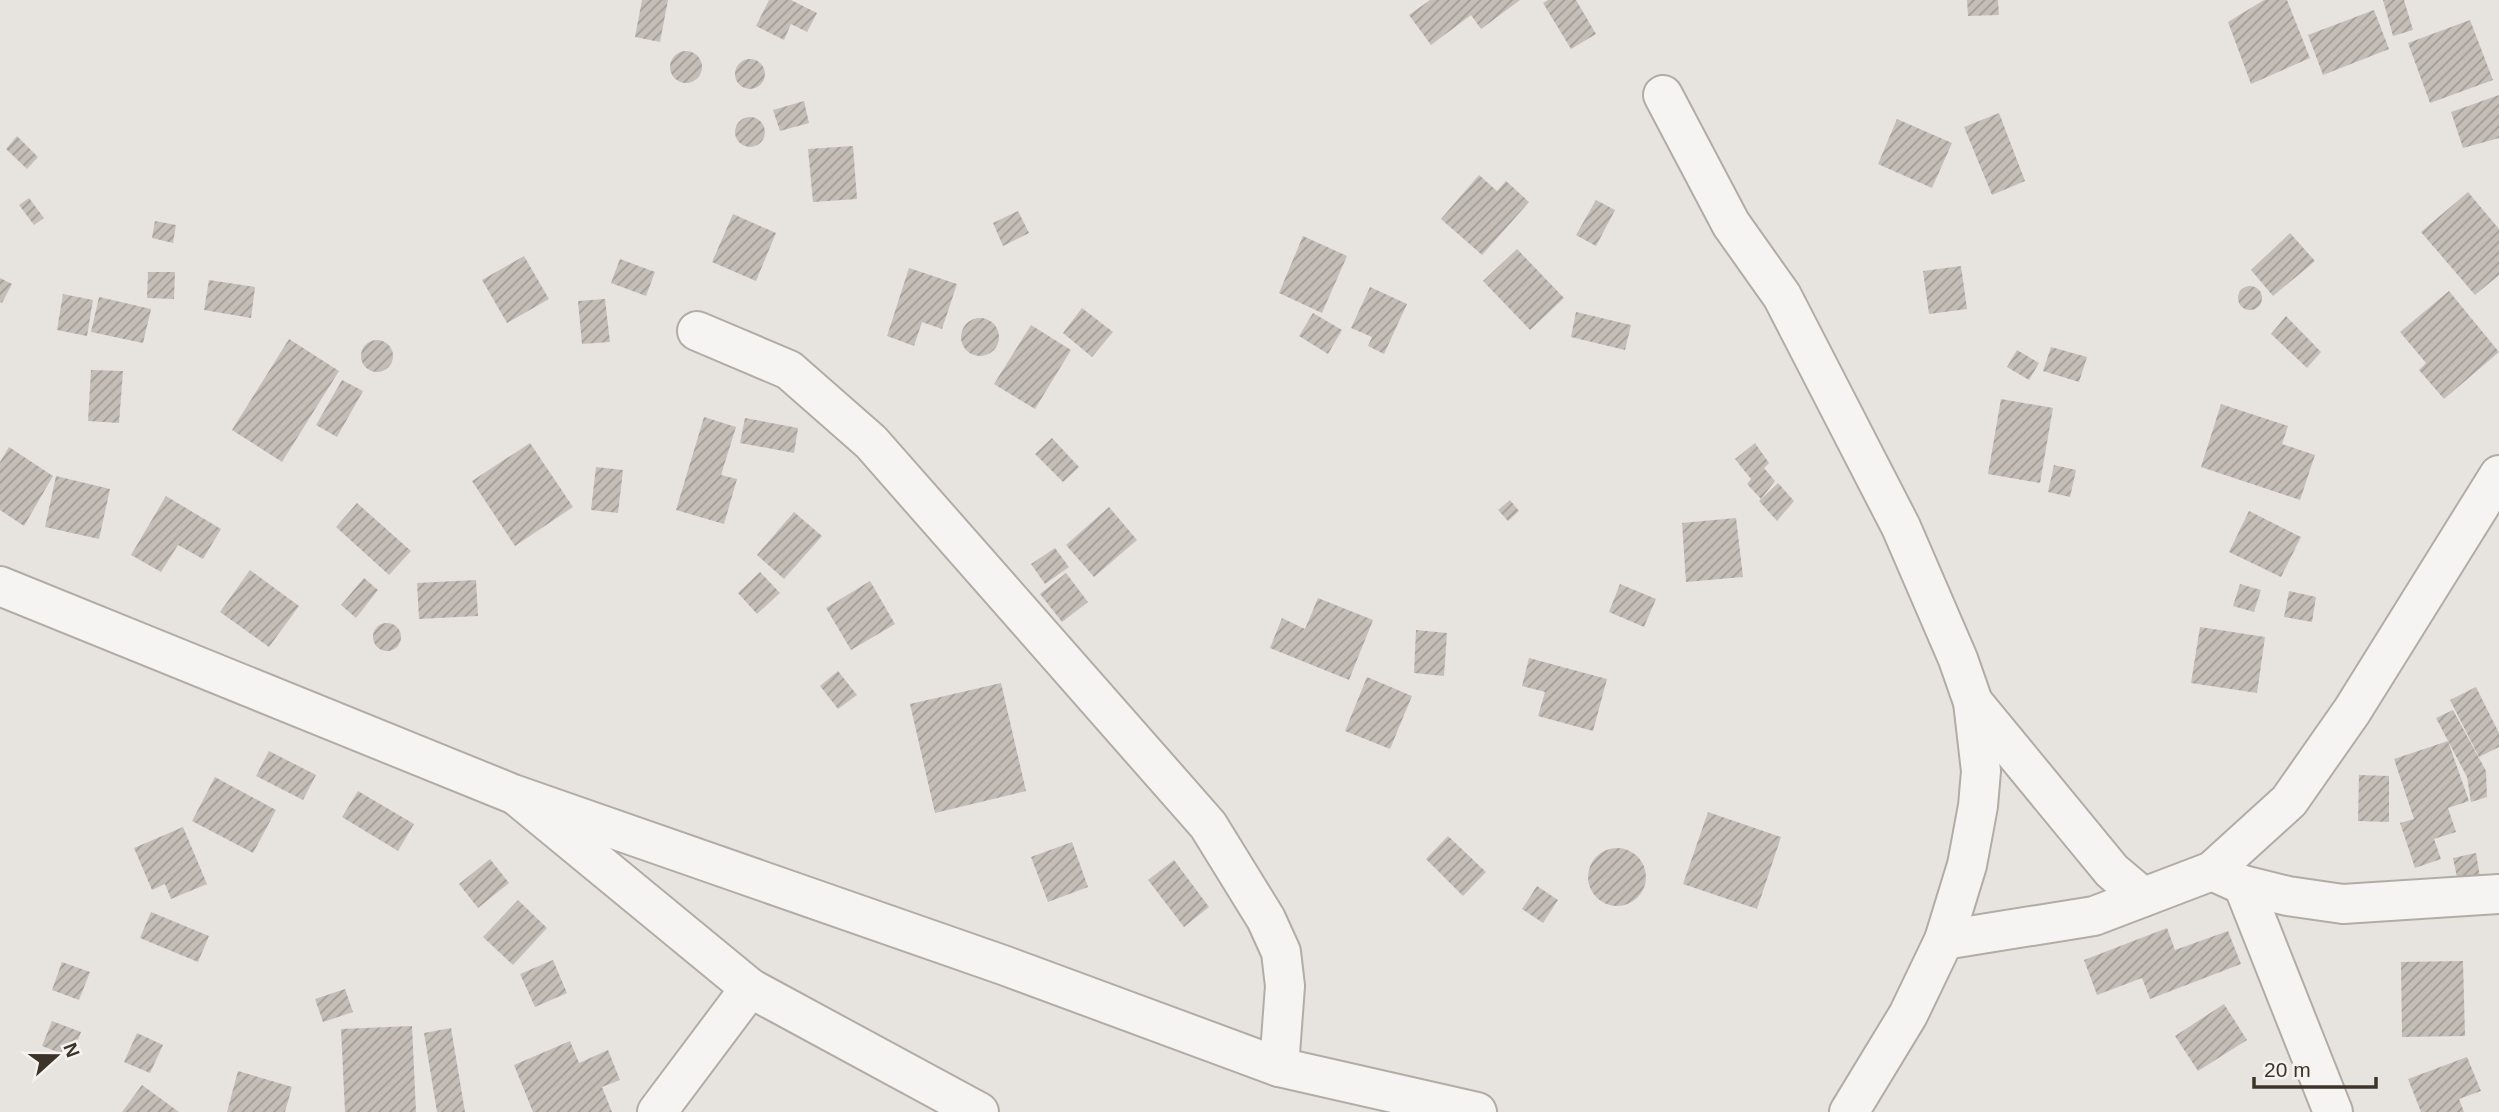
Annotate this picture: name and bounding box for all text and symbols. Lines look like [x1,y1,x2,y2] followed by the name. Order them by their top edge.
[21,1021,91,1091] north arrow
[59,1040,84,1060] text: N
[2254,1046,2376,1090] scale bar
[2264,1058,2311,1081] text: 20 m

